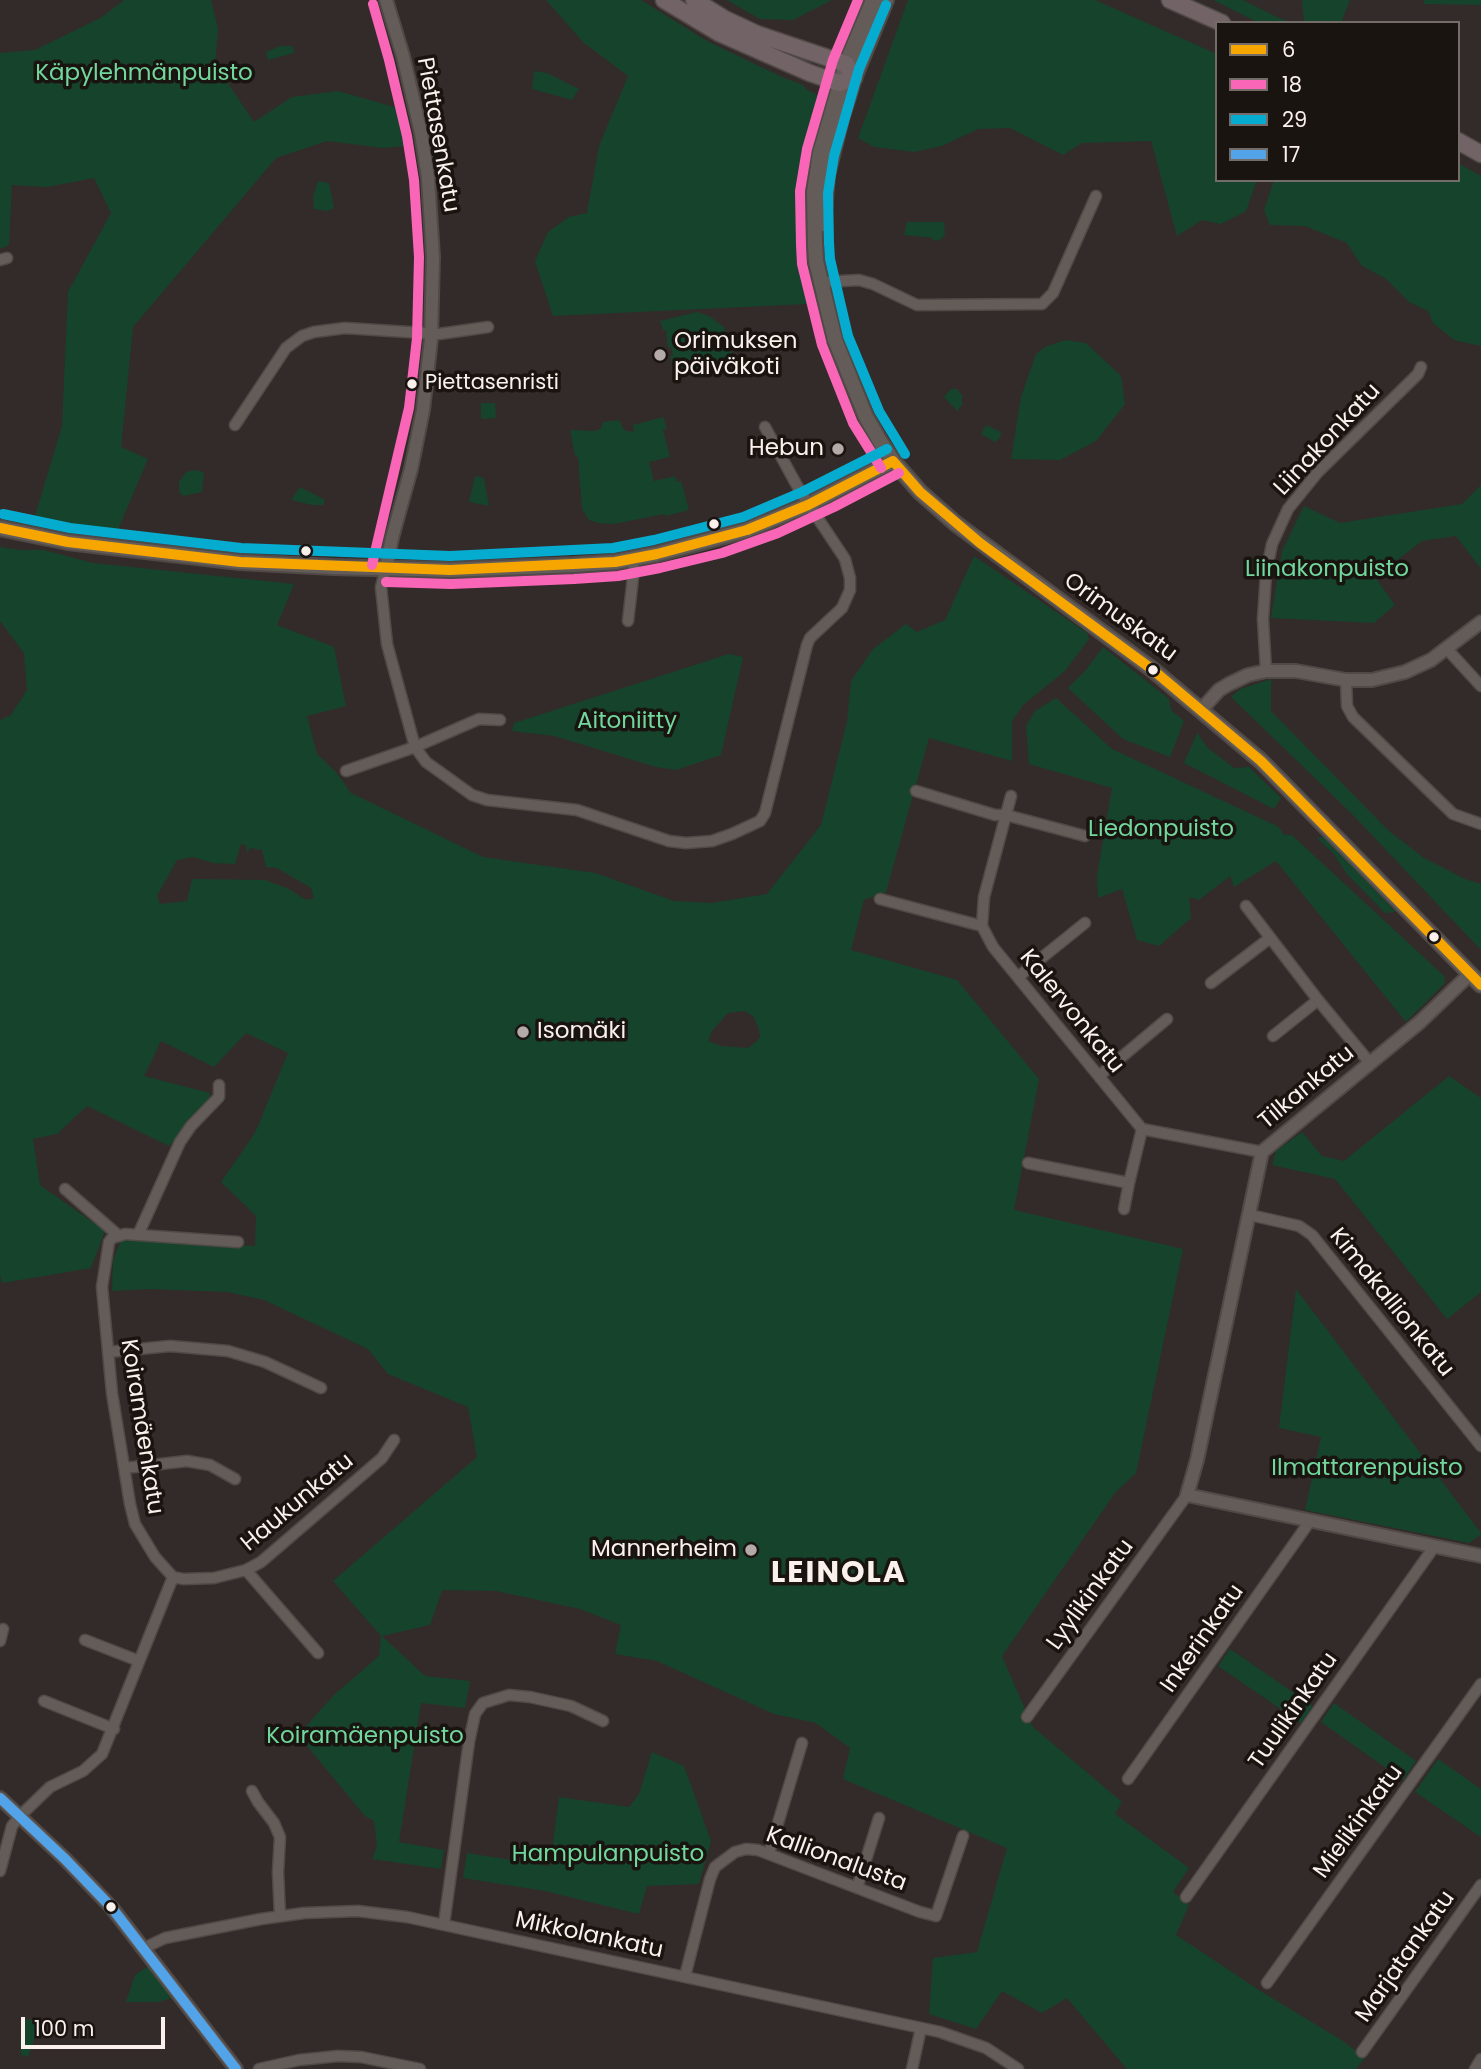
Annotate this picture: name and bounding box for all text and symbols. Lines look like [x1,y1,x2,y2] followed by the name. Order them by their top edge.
[1215,21,1460,182] legend
[1282,35,1295,64] text: 6
[410,55,464,215] street label: Piettasenkatu
[35,60,253,88] park label: Käpylehmänpuisto
[1282,70,1302,99] text: 18
[1282,105,1307,134] text: 29
[1282,140,1300,169] text: 17
[674,328,798,382] place label: Orimuksen päiväkoti
[652,347,668,363] marker: Orimuksen päiväkoti
[425,371,559,397] place label: Piettasenristi
[405,377,419,391] marker: Piettasenristi
[1269,378,1387,502] street label: Liinakonkatu
[749,435,824,463] place label: Hebun
[830,441,846,457] marker: Hebun
[707,517,721,531] unlabelled marker
[299,544,313,558] unlabelled marker
[1245,556,1409,584] park label: Liinakonpuisto
[1058,568,1182,668] street label: Orimuskatu
[1146,663,1160,677] unlabelled marker
[577,708,677,736] park label: Aitoniitty
[1088,816,1234,844] park label: Liedonpuisto
[1427,930,1441,944] unlabelled marker
[1013,945,1129,1079] street label: Kalervonkatu
[537,1018,626,1046] place label: Isomäki
[515,1024,531,1040] marker: Isomäki
[1254,1040,1360,1136] street label: Tilkankatu
[1323,1223,1459,1383] street label: Kimakallionkatu
[114,1337,168,1517] street label: Koiramäenkatu
[236,1448,360,1558] street label: Haukunkatu
[1271,1455,1463,1483] park label: Ilmattarenpuisto
[1042,1534,1140,1656] street label: Lyylikinkatu
[591,1536,737,1564] place label: Mannerheim
[743,1542,759,1558] marker: Mannerheim
[772,1556,906,1592] district label: LEINOLA
[1156,1580,1250,1698] street label: Inkerinkatu
[1244,1647,1344,1775] street label: Tuulikinkatu
[266,1723,464,1751] park label: Koiramäenpuisto
[1309,1760,1409,1884] street label: Mielikinkatu
[762,1822,910,1898] street label: Kallionalusta
[512,1841,704,1869] park label: Hampulanpuisto
[1350,1886,1462,2028] street label: Marjatankatu
[104,1900,118,1914] unlabelled marker
[513,1907,665,1965] street label: Mikkolankatu
[24,2002,168,2046] scale bar
[34,2014,94,2043] text: 100 m

